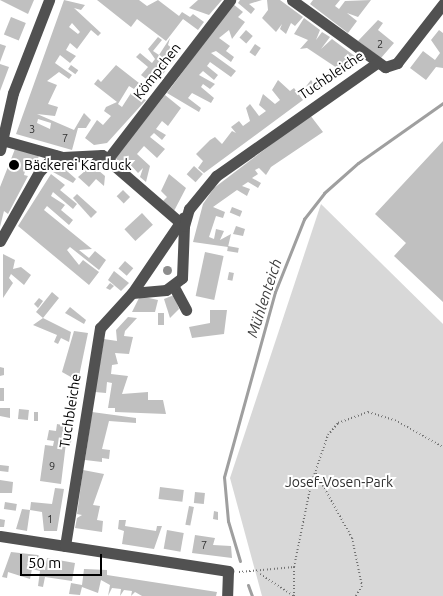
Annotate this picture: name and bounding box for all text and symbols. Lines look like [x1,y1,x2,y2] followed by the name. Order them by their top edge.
[377,37,383,51] house number: 2
[130,39,184,103] street label: Kömpchen
[295,47,367,103] street label: Tuchbleiche
[29,122,35,136] house number: 3
[62,131,68,145] house number: 7
[24,157,132,173] place label: Bäckerei Karduck
[8,159,20,171] marker: Bäckerei Karduck
[243,256,285,340] water label: Mühlenteich
[56,373,84,449] street label: Tuchbleiche
[49,459,55,473] house number: 9
[285,474,393,490] park label: Josef-Vosen-Park
[47,512,53,526] house number: 1
[201,538,207,552] house number: 7
[22,544,105,576] scale bar
[28,554,61,571] text: 50 m

